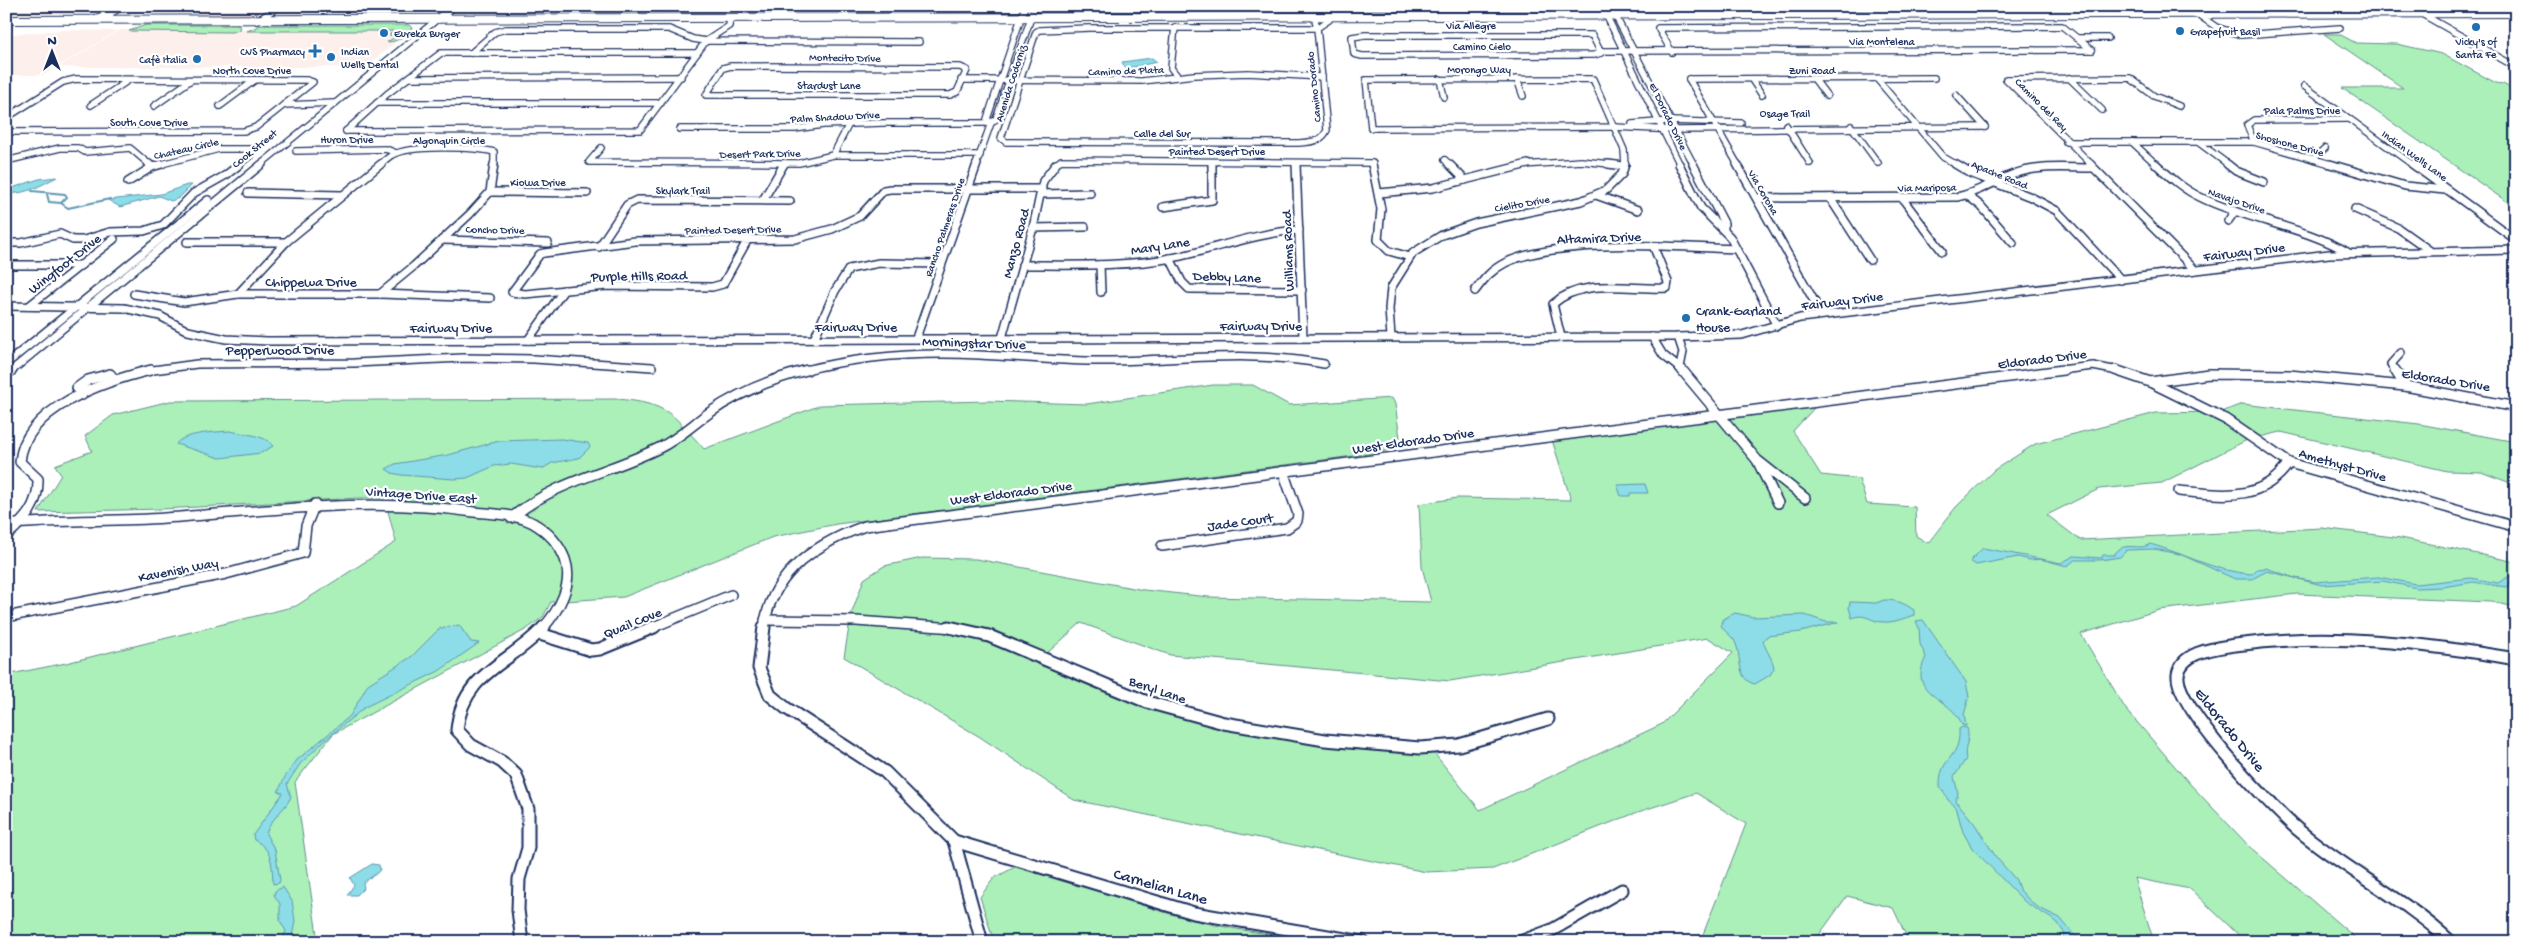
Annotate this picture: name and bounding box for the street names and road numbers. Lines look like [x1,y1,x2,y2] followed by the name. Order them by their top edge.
[1445,21,1496,33] street label: Via Allegre
[1848,37,1916,49] street label: Via Montelena
[1453,42,1511,54] street label: Camino Cielo
[994,43,1030,123] street label: Avenida Codorniz
[1305,51,1325,123] street label: Camino Dorado
[809,52,881,66] street label: Montecito Drive
[1088,65,1165,79] street label: Camino de Plata
[1447,65,1511,77] street label: Morongo Way
[213,66,292,78] street label: North Cove Drive
[1789,66,1837,78] street label: Zuni Road
[2012,76,2070,135] street label: Camino del Rey
[797,81,861,93] street label: Stardust Lane
[1646,81,1689,153] street label: El Dorado Drive
[2263,106,2340,118] street label: Pala Palms Drive
[1760,109,1811,121] street label: Osage Trail
[789,110,880,126] street label: Palm Shadow Drive
[110,118,188,130] street label: South Cove Drive
[230,127,281,171] street label: Cook Street
[1134,129,1191,141] street label: Calle del Sur
[2379,129,2449,185] street label: Indian Wells Lane
[2254,130,2325,160] street label: Shoshone Drive
[321,135,374,147] street label: Huron Drive
[413,136,485,148] street label: Algonquin Circle
[153,137,220,163] street label: Chateau Circle
[1168,147,1266,159] street label: Painted Desert Drive
[718,148,801,162] street label: Desert Park Drive
[1969,159,2031,193] street label: Apache Road
[1744,168,1780,218] street label: Via Corona
[923,176,969,279] street label: Rancho Palmeras Drive
[510,178,566,190] street label: Kiowa Drive
[1897,182,1957,196] street label: Via Mariposa
[656,186,711,198] street label: Skylark Trail
[2206,186,2267,217] street label: Navajo Drive
[1494,194,1551,216] street label: Cielito Drive
[1000,205,1035,280] street label: Manzo Road
[1280,208,1299,292] street label: Williams Road
[465,224,525,238] street label: Concho Drive
[684,224,782,238] street label: Painted Desert Drive
[1557,230,1642,249] street label: Altamira Drive
[26,231,106,299] street label: Wingfoot Drive
[1130,234,1192,261] street label: Mary Lane
[2201,240,2287,267] street label: Fairway Drive
[590,268,689,287] street label: Purple Hills Road
[1192,269,1262,288] street label: Debby Lane
[265,275,358,292] street label: Chippewa Drive
[1799,289,1885,316] street label: Fairway Drive
[1219,319,1303,336] street label: Fairway Drive
[814,320,898,337] street label: Fairway Drive
[409,321,493,338] street label: Fairway Drive
[922,334,1027,355] street label: Morningstar Drive
[225,343,335,360] street label: Pepperwood Drive
[1997,347,2088,374] street label: Eldorado Drive
[2400,366,2492,397] street label: Eldorado Drive
[1351,425,1476,459] street label: West Eldorado Drive
[2297,446,2389,487] street label: Amethyst Drive
[949,478,1074,510] street label: West Eldorado Drive
[364,484,478,509] street label: Vintage Drive East
[1206,510,1275,536] street label: Jade Court
[137,555,220,588] street label: Kavenish Way
[601,605,665,644] street label: Quail Cove
[1125,673,1189,709] street label: Beryl Lane
[2189,686,2268,777] street label: Eldorado Drive
[1111,866,1210,911] street label: Carnelian Lane

